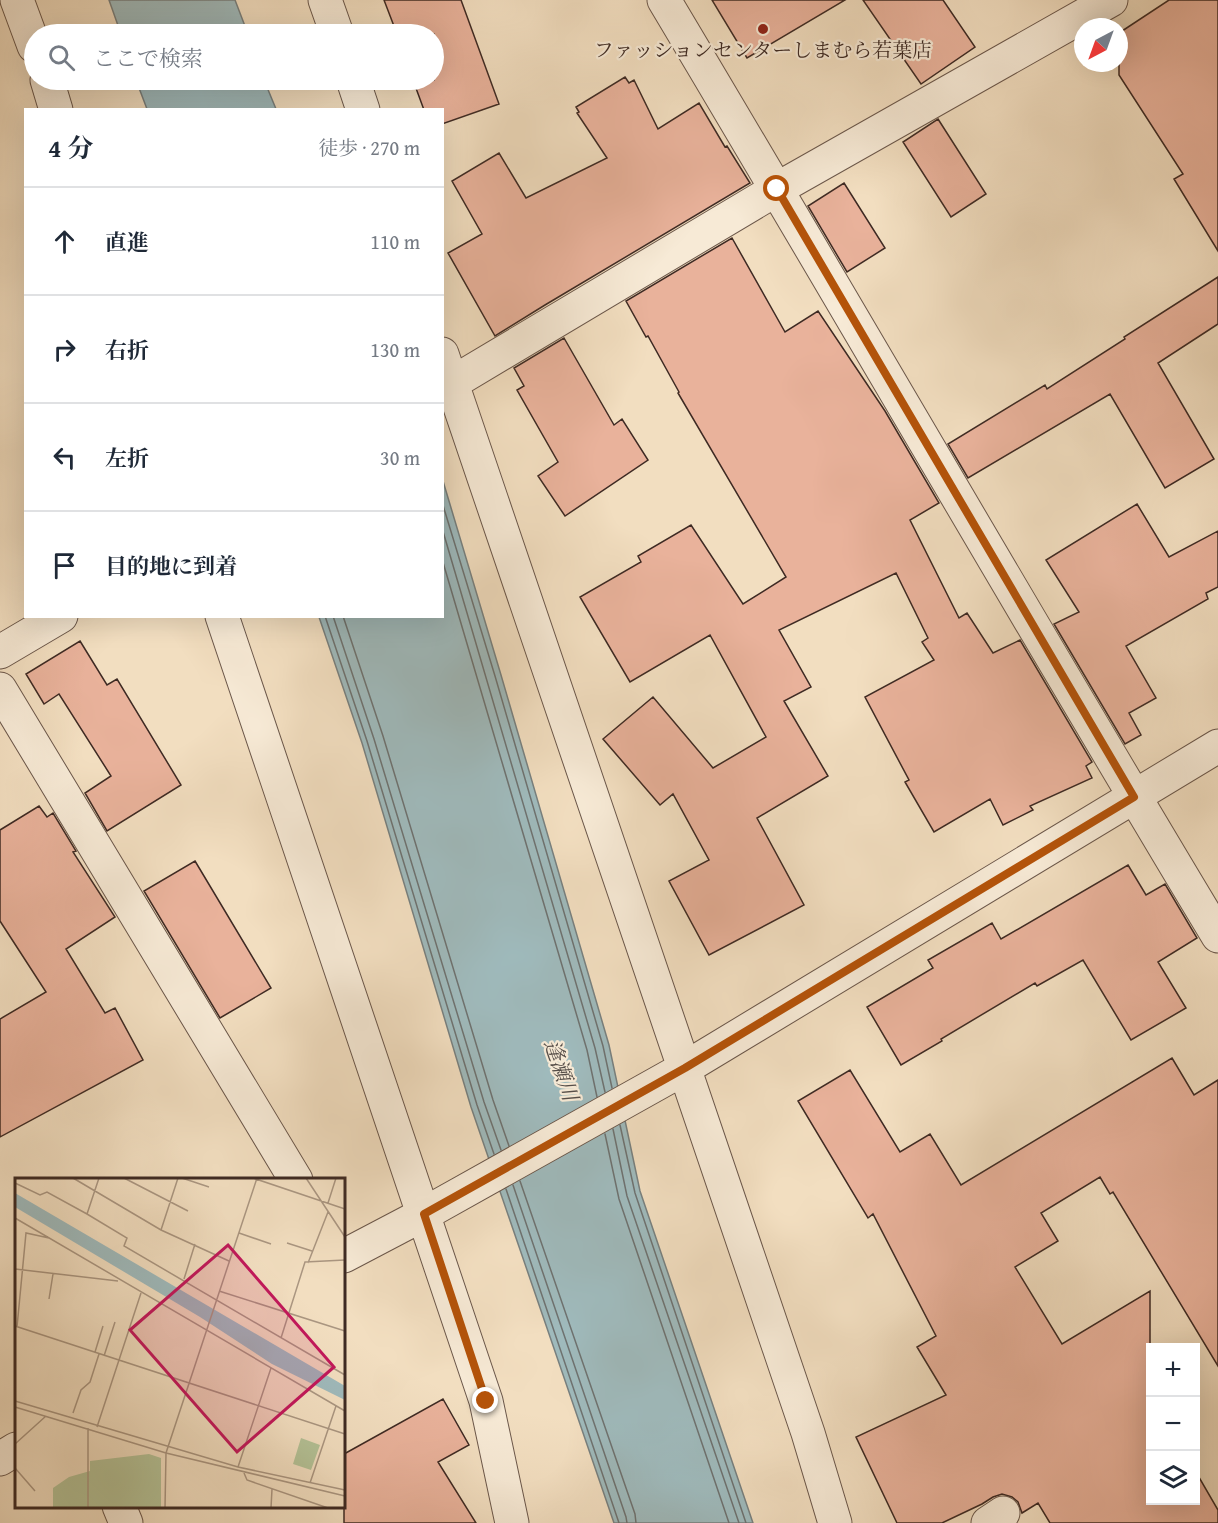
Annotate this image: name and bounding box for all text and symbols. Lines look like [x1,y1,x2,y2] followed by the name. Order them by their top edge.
[1074,18,1128,72] north arrow
[756,22,770,36] marker: ファッションセンターしまむら若葉店
[24,24,444,90] search box
[594,35,932,64] place label: ファッションセンターしまむら若葉店
[45,41,78,74] icon: search
[93,42,203,74] text: ここで検索
[48,128,93,167] text: 4 分
[318,133,420,162] text: 徒歩 · 270 m
[763,175,789,201] route start
[48,225,81,258] icon: ahead
[105,226,149,258] text: 直進
[370,227,420,256] text: 110 m
[48,333,81,366] icon: right
[105,334,149,366] text: 右折
[370,335,420,364] text: 130 m
[48,441,81,474] icon: left
[105,442,149,474] text: 左折
[380,443,420,472] text: 30 m
[48,549,81,582] icon: arrive
[105,550,237,582] text: 目的地に到着
[537,1035,587,1107] water label: 逢瀬川
[15,1178,345,1508] inset map
[1146,1343,1200,1505] map controls
[1146,1343,1200,1397] button: +
[472,1387,498,1413] route end
[1146,1397,1200,1451] button: −
[1146,1451,1200,1505] button: layers

